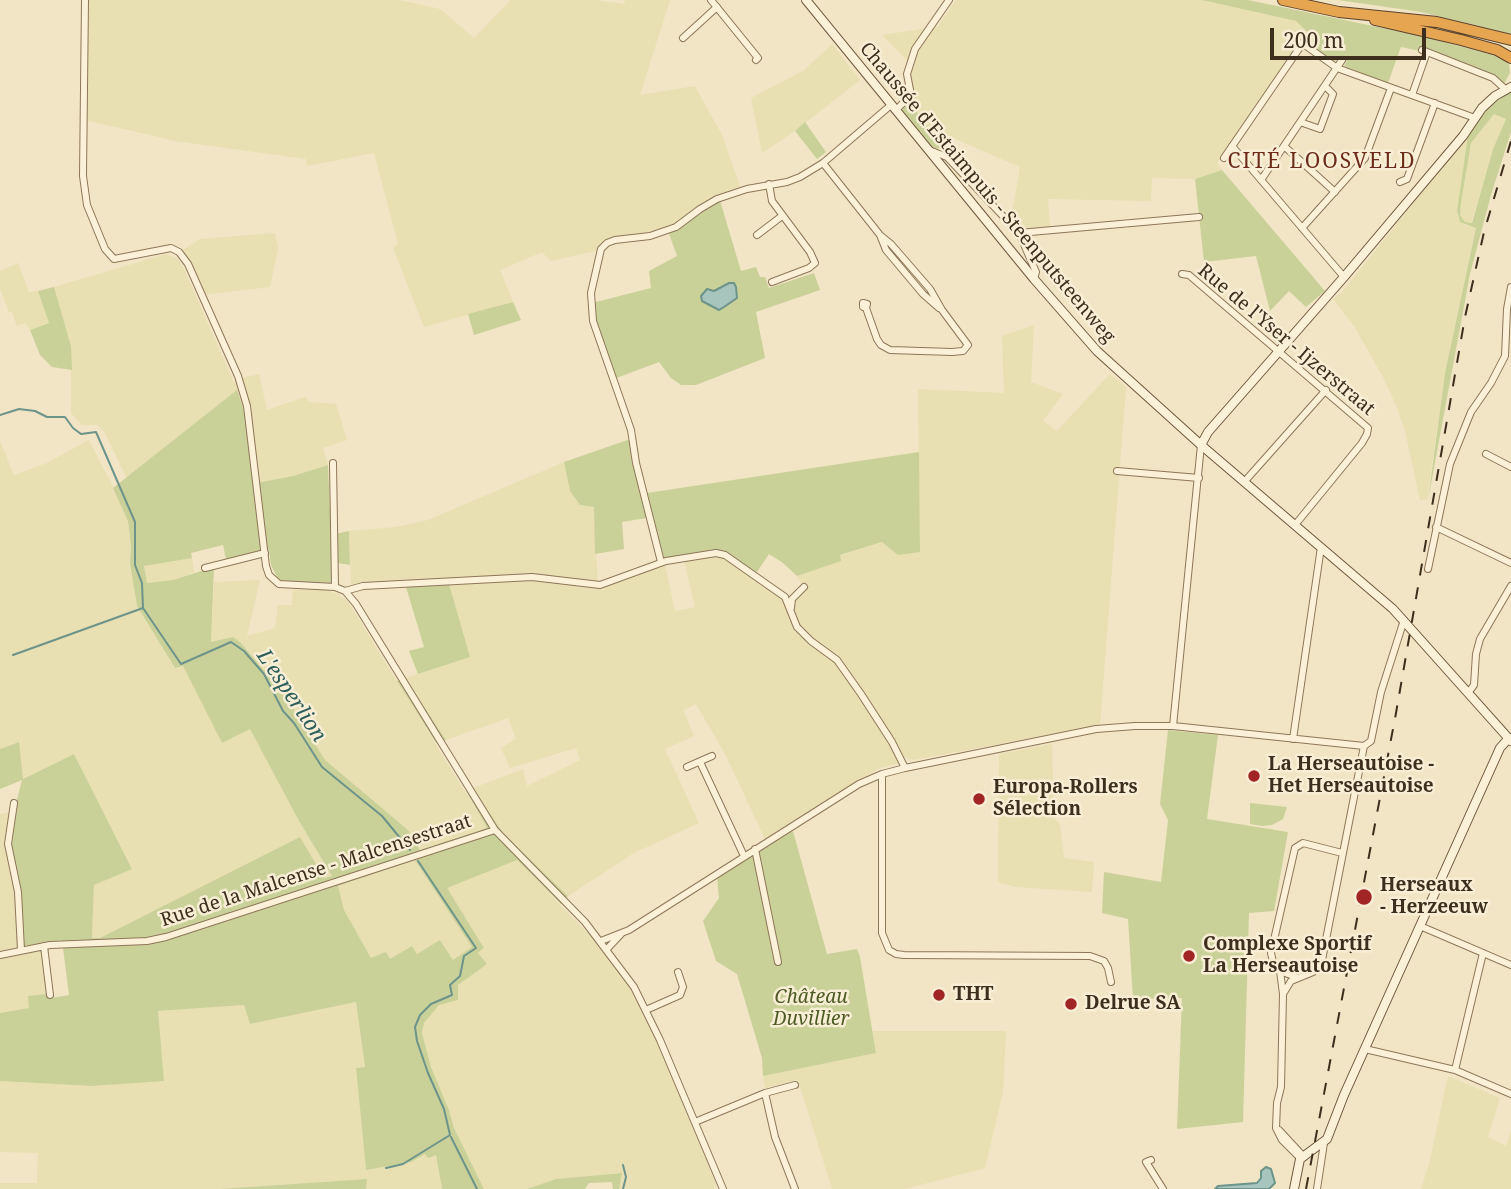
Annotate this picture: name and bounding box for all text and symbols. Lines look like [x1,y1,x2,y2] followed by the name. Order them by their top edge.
[1273,14,1429,58] scale bar
[1283,26,1344,54] text: 200 m
[854,38,1120,348] street label: Chaussée d'Estaimpuis - Steenputsteenweg
[1229,149,1415,175] district label: CITÉ LOOSVELD
[1193,259,1379,421] street label: Rue de l'Yser - Ijzerstraat
[251,645,331,747] water label: L'esperlion
[1268,754,1434,798] place label: La Herseautoise - Het Herseautoise
[1246,768,1262,784] marker: La Herseautoise - Het Herseautoise
[993,777,1138,821] place label: Europa-Rollers Sélection
[971,791,987,807] marker: Europa-Rollers Sélection
[158,810,474,932] street label: Rue de la Malcense - Malcensestraat
[1380,875,1488,919] place label: Herseaux - Herzeeuw
[1354,887,1374,907] marker: Herseaux - Herzeeuw
[1203,934,1371,978] place label: Complexe Sportif La Herseautoise
[1181,948,1197,964] marker: Complexe Sportif La Herseautoise
[953,984,993,1006] place label: THT
[773,987,849,1031] park label: Château Duvillier
[931,987,947,1003] marker: THT
[1085,993,1180,1015] place label: Delrue SA
[1063,996,1079,1012] marker: Delrue SA

